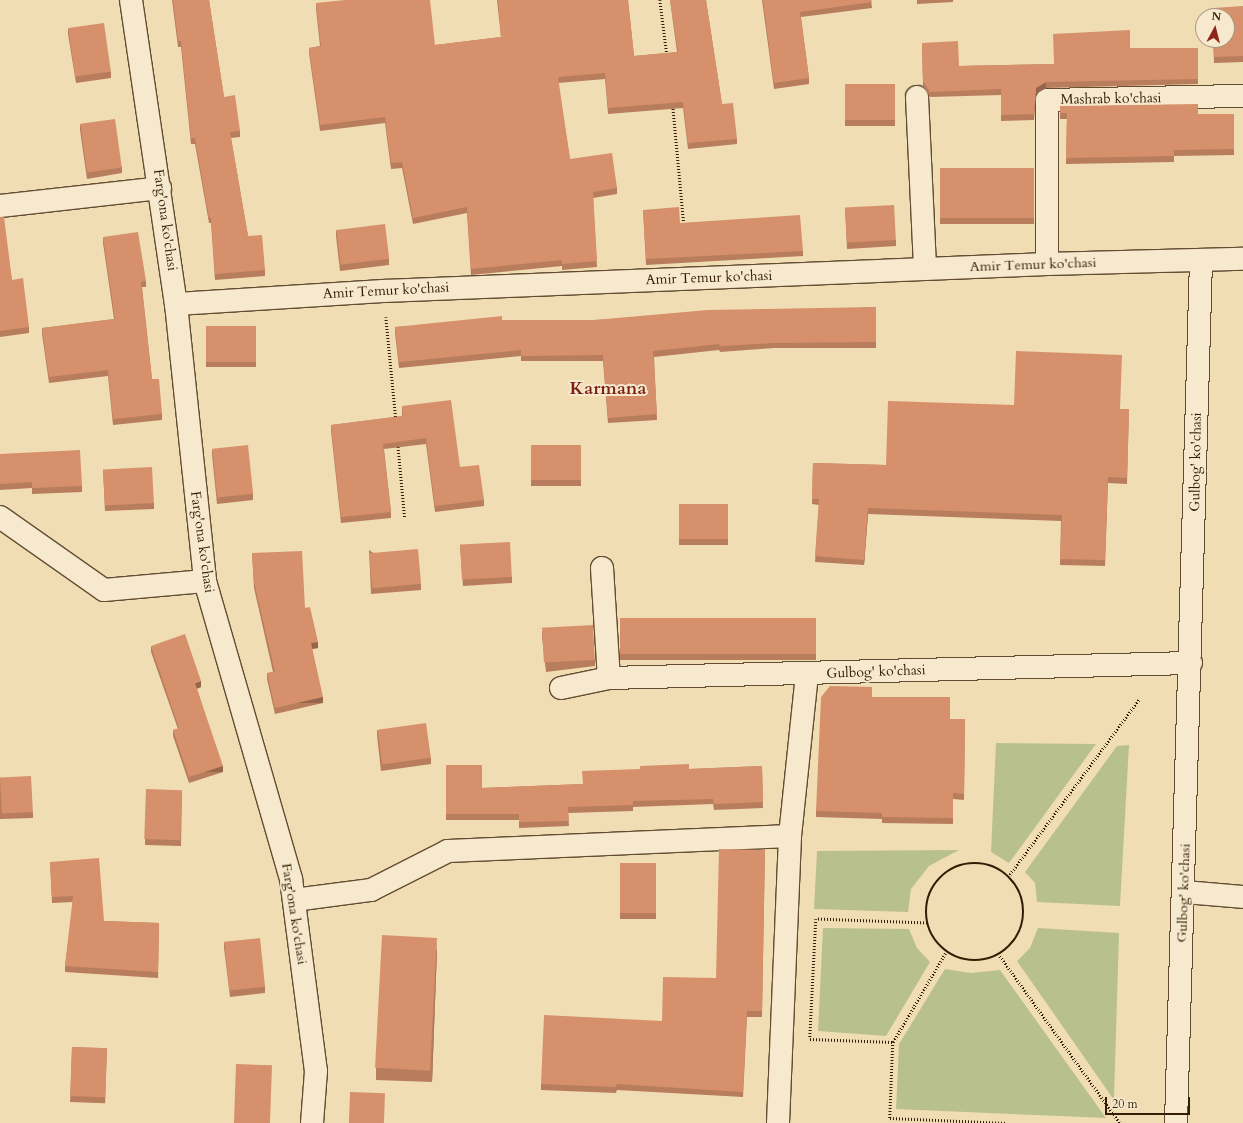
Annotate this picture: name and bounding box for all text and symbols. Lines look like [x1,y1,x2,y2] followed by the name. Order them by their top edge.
[1195,8,1235,48] north arrow
[1211,9,1222,25] text: N
[1060,90,1162,108] street label: Mashrab ko'chasi
[150,168,180,272] street label: Farg'ona ko'chasi
[969,254,1097,276] street label: Amir Temur ko'chasi
[645,267,773,289] street label: Amir Temur ko'chasi
[322,279,450,303] street label: Amir Temur ko'chasi
[570,378,646,400] district label: Karmana
[1187,412,1205,512] street label: Gulbog' ko'chasi
[187,490,217,594] street label: Farg'ona ko'chasi
[826,662,926,682] street label: Gulbog' ko'chasi
[1174,843,1194,943] street label: Gulbog' ko'chasi
[278,862,310,966] street label: Farg'ona ko'chasi
[1107,1089,1192,1115] scale bar
[1112,1096,1138,1112] text: 20 m

